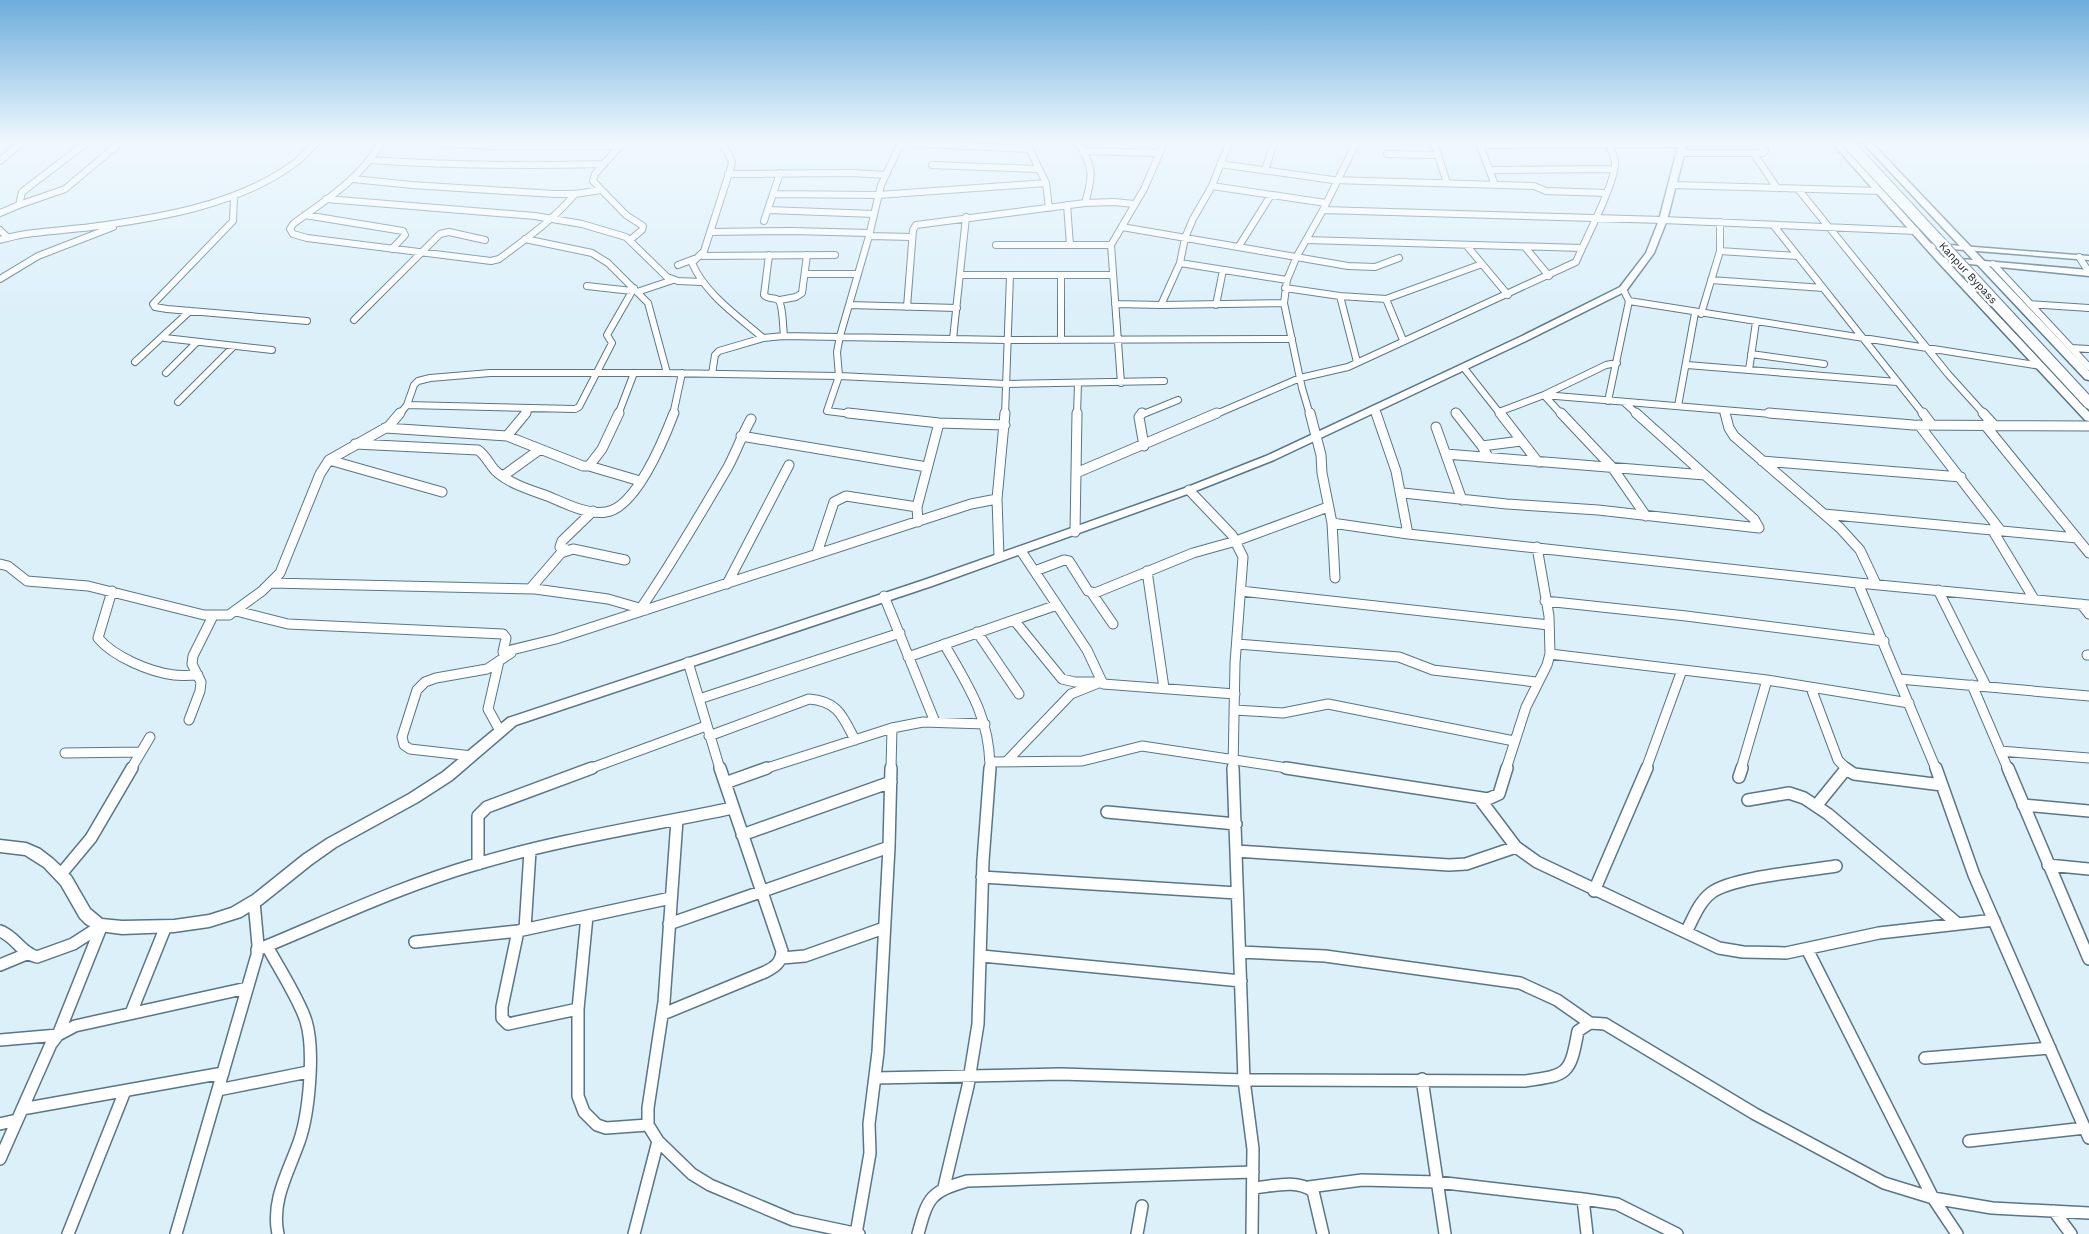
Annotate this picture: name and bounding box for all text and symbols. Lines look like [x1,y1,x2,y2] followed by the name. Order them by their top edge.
[1936,240,2000,307] street label: Kanpur Bypass

